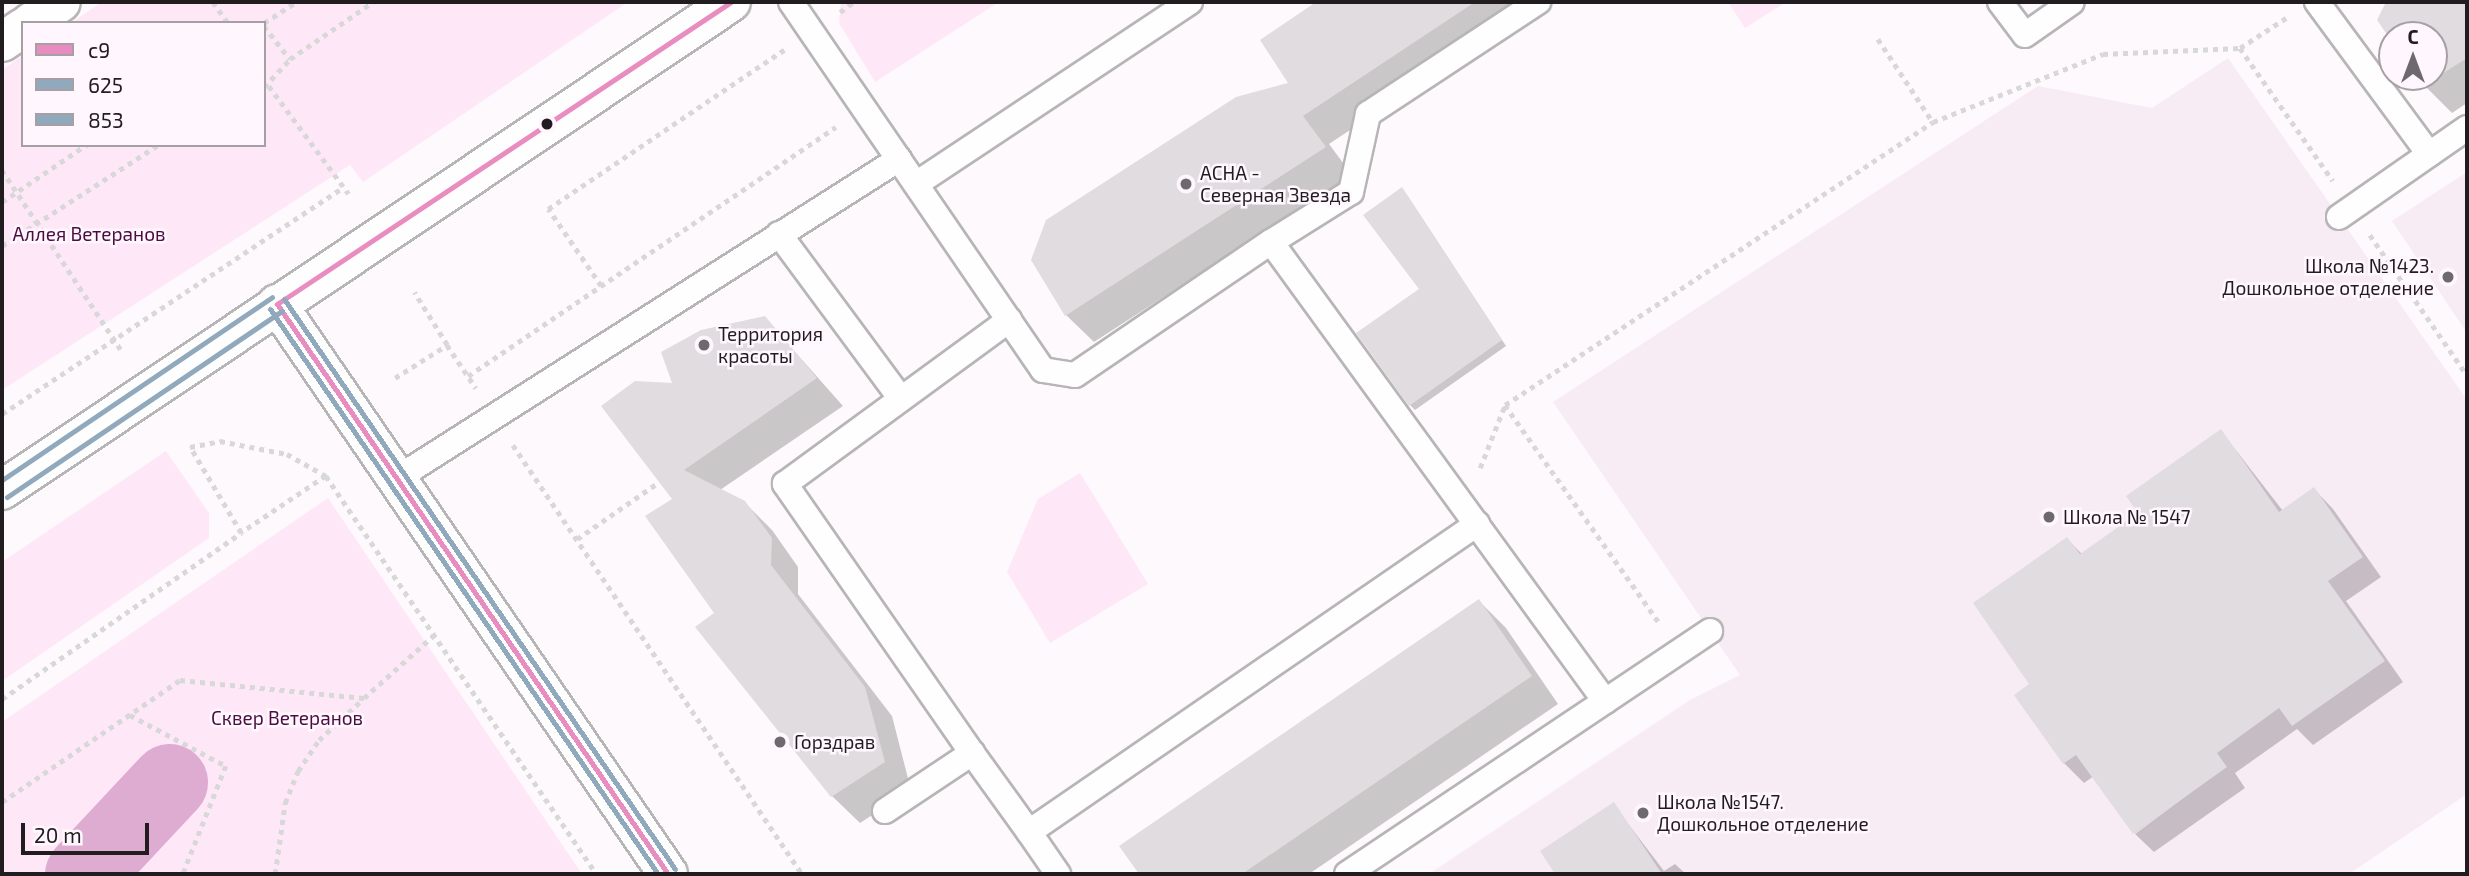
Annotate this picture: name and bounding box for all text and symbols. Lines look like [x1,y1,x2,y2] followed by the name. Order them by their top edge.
[21,21,266,147] legend
[2378,21,2448,91] north arrow
[2407,25,2419,48] text: С
[88,37,110,62] text: с9
[88,72,123,97] text: 625
[88,107,124,132] text: 853
[540,117,554,131] unlabelled marker
[1200,162,1351,206] place label: АСНА - Северная Звезда
[1178,176,1194,192] marker: АСНА - Северная Звезда
[12,223,166,245] park label: Аллея Ветеранов
[2222,255,2434,299] place label: Школа №1423. Дошкольное отделение
[2440,269,2456,285] marker: Школа №1423. Дошкольное отделение
[718,323,823,367] place label: Территория красоты
[696,337,712,353] marker: Территория красоты
[2063,506,2191,528] place label: Школа № 1547
[2041,509,2057,525] marker: Школа № 1547
[211,707,363,729] park label: Сквер Ветеранов
[794,731,875,753] place label: Горздрав
[772,734,788,750] marker: Горздрав
[1657,791,1869,835] place label: Школа №1547. Дошкольное отделение
[1635,805,1651,821] marker: Школа №1547. Дошкольное отделение
[24,810,152,854] scale bar
[34,822,82,847] text: 20 m

